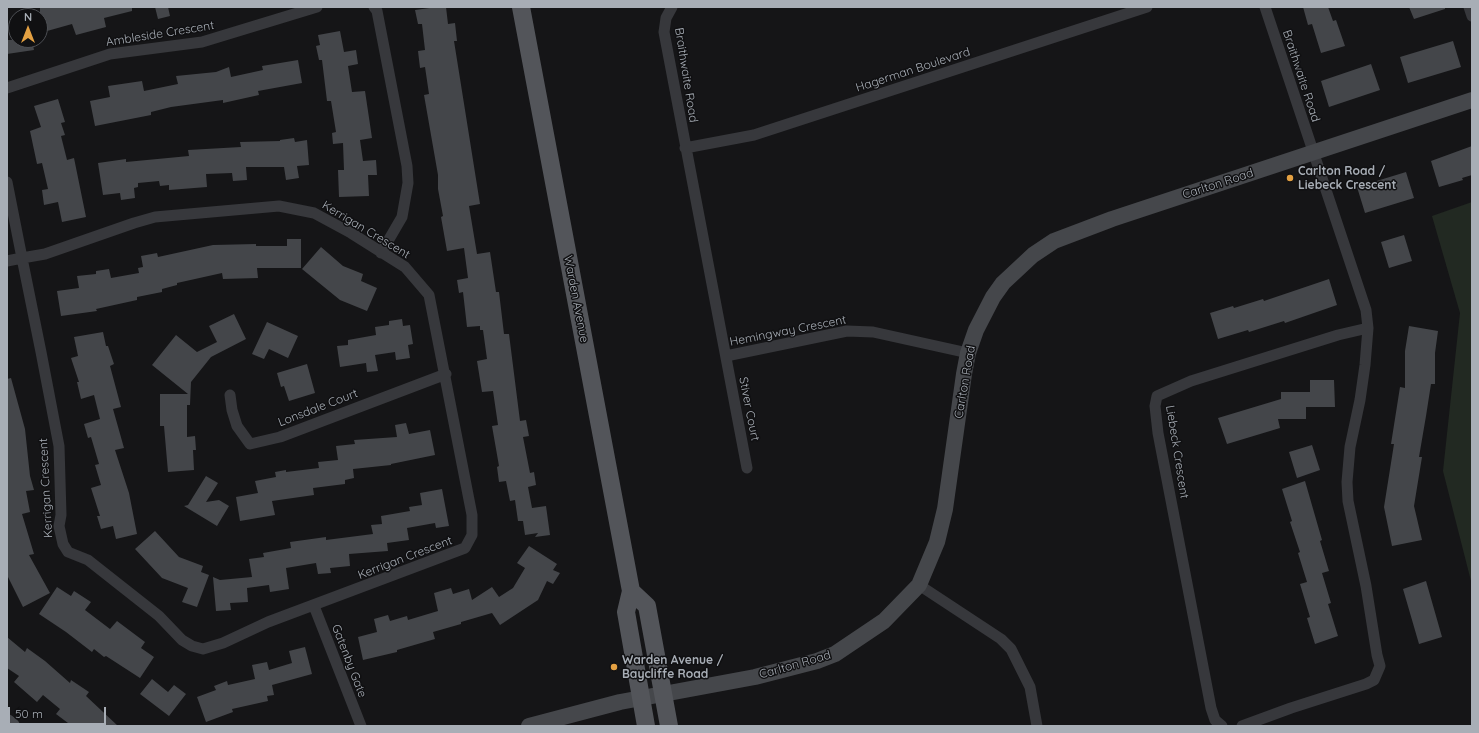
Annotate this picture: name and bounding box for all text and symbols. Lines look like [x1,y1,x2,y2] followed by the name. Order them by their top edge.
[8,8,48,48] north arrow
[24,10,32,24] text: N
[105,18,215,50] street label: Ambleside Crescent
[671,27,701,123] street label: Braithwaite Road
[1279,28,1323,124] street label: Braithwaite Road
[854,45,972,95] street label: Hagerman Boulevard
[1298,164,1396,192] place label: Carlton Road / Liebeck Crescent
[1181,166,1255,202] street label: Carlton Road
[1285,173,1295,183] marker: Carlton Road / Liebeck Crescent
[319,198,413,262] street label: Kerrigan Crescent
[560,254,592,344] street label: Warden Avenue
[729,313,847,349] street label: Hemingway Crescent
[952,344,978,420] street label: Carlton Road
[736,376,762,442] street label: Stiver Court
[276,386,360,430] street label: Lonsdale Court
[1163,404,1191,500] street label: Liebeck Crescent
[36,438,56,538] street label: Kerrigan Crescent
[356,533,454,583] street label: Kerrigan Crescent
[328,622,370,700] street label: Gatenby Gate
[758,648,832,682] street label: Carlton Road
[622,653,723,681] place label: Warden Avenue / Baycliffe Road
[609,662,619,672] marker: Warden Avenue / Baycliffe Road
[10,699,108,725] scale bar
[15,706,43,721] text: 50 m

